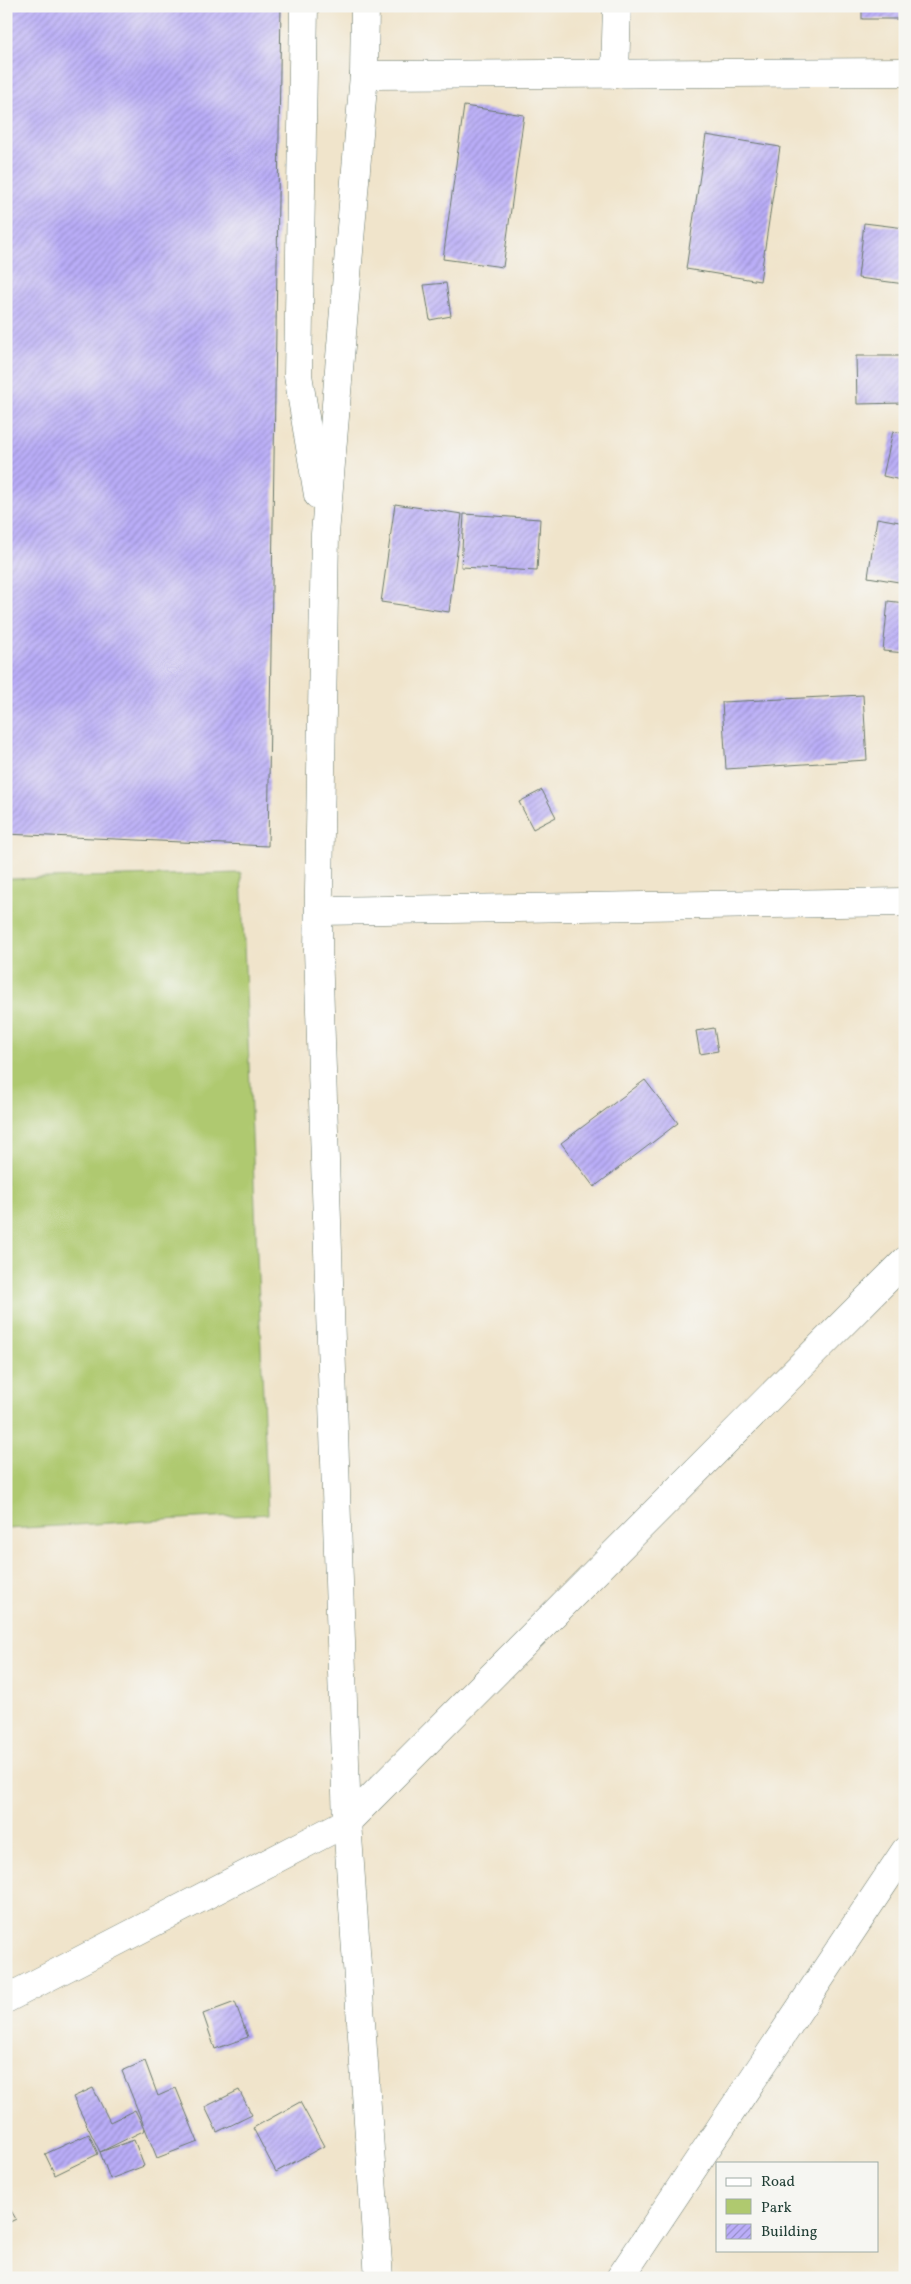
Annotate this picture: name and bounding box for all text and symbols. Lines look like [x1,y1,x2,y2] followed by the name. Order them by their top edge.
[716,2162,878,2252] legend
[761,2172,795,2193] text: Road
[761,2198,792,2219] text: Park
[761,2222,818,2243] text: Building

